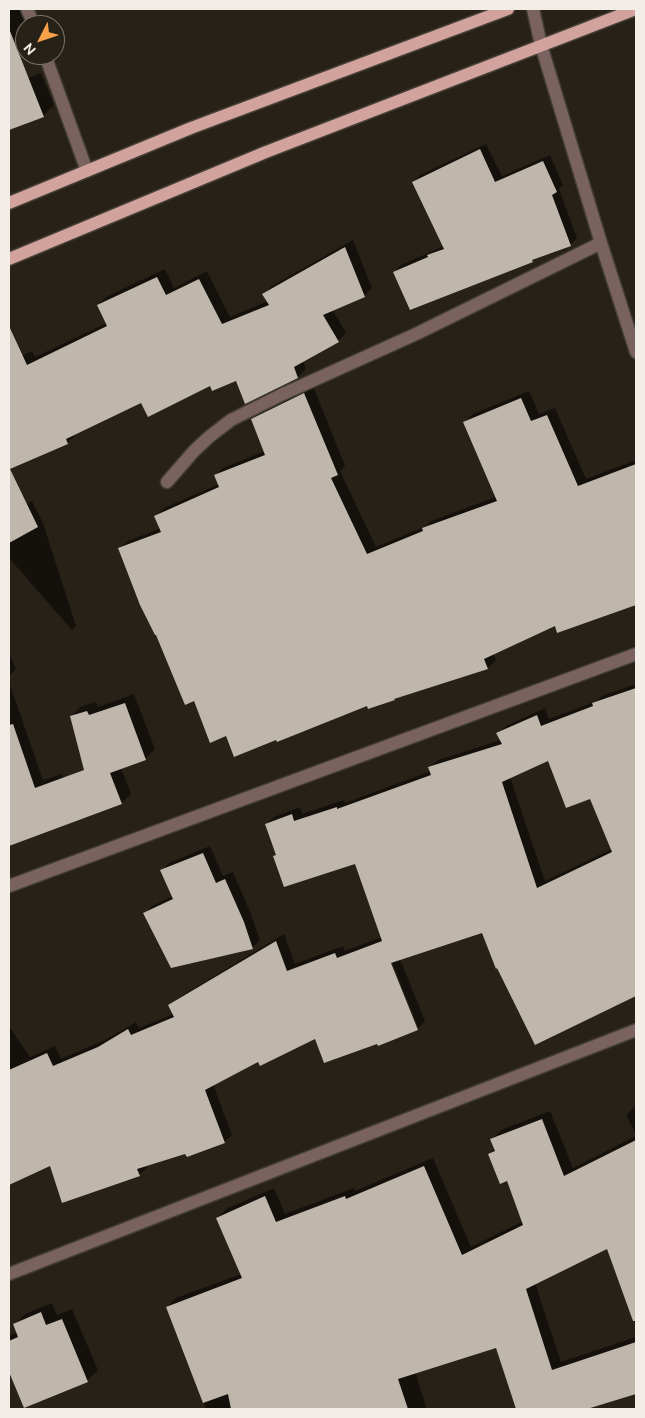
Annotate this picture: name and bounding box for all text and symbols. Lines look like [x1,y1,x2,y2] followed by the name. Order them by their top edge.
[15,15,65,65] north arrow
[20,40,39,58] text: N

